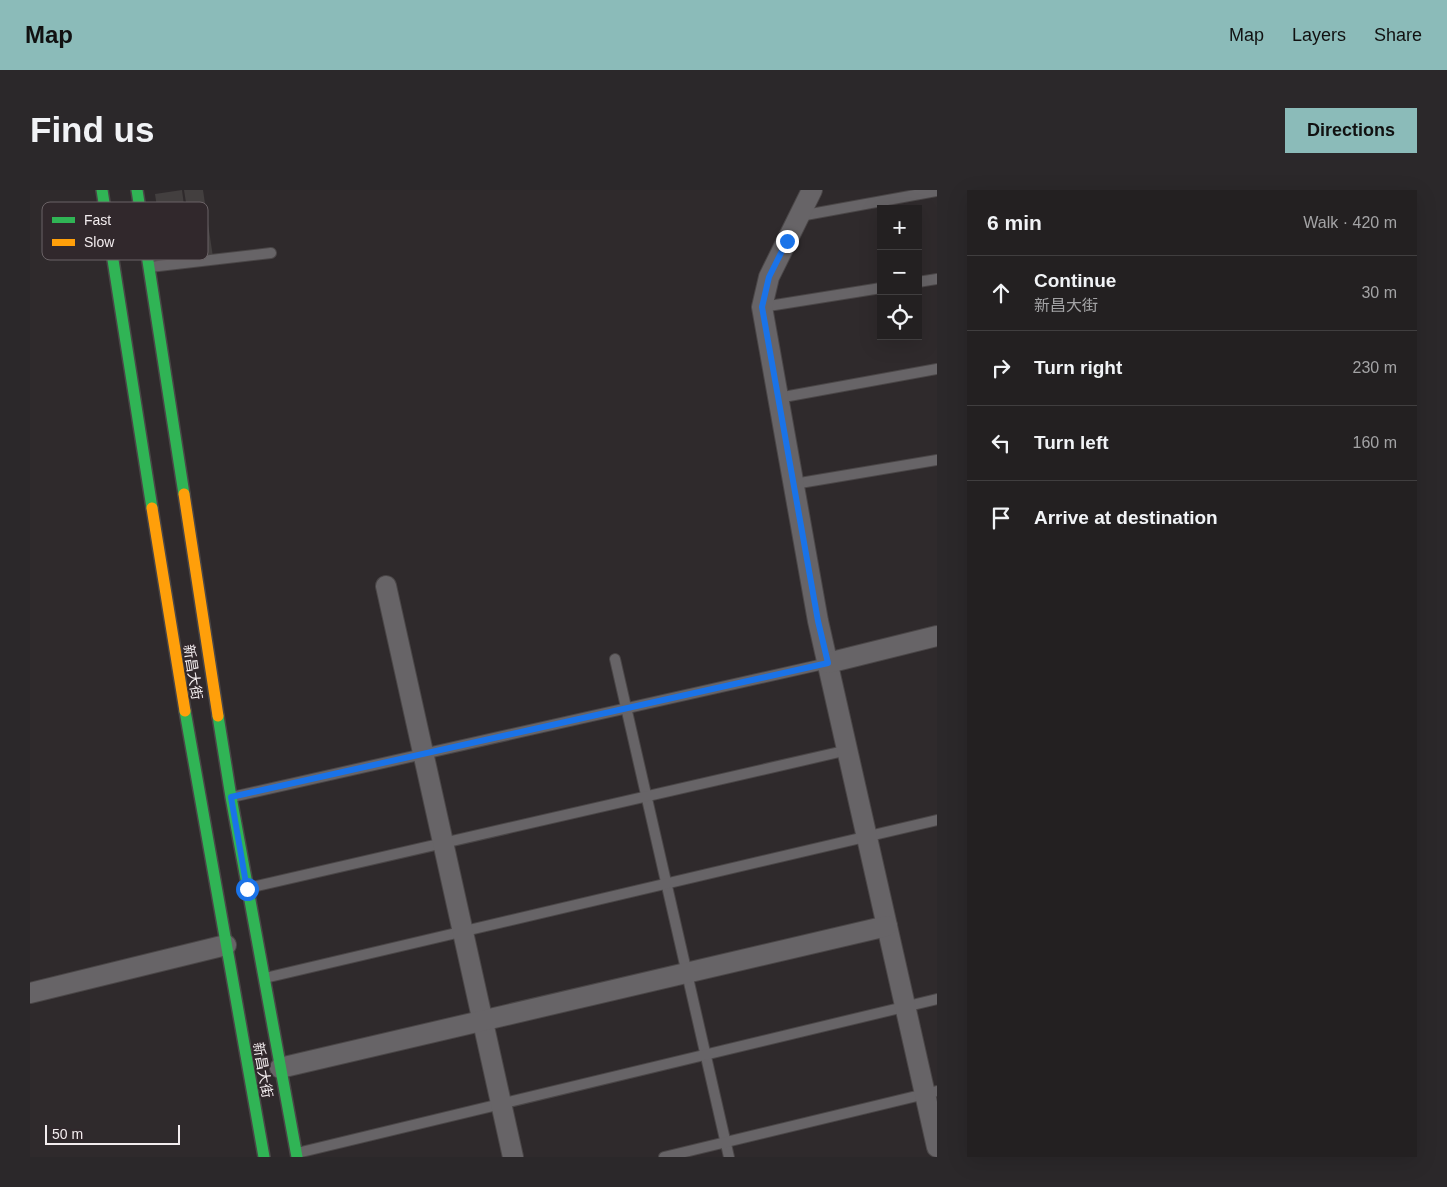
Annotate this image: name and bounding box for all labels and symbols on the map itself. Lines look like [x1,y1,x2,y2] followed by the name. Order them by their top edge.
[42,202,208,260] legend
[84,212,111,228] text: Fast
[776,230,799,253] route end
[84,234,115,250] text: Slow
[181,643,205,701] street label: 新昌大街
[236,878,259,901] route start
[250,1041,276,1099] street label: 新昌大街
[45,1122,180,1145] scale bar

